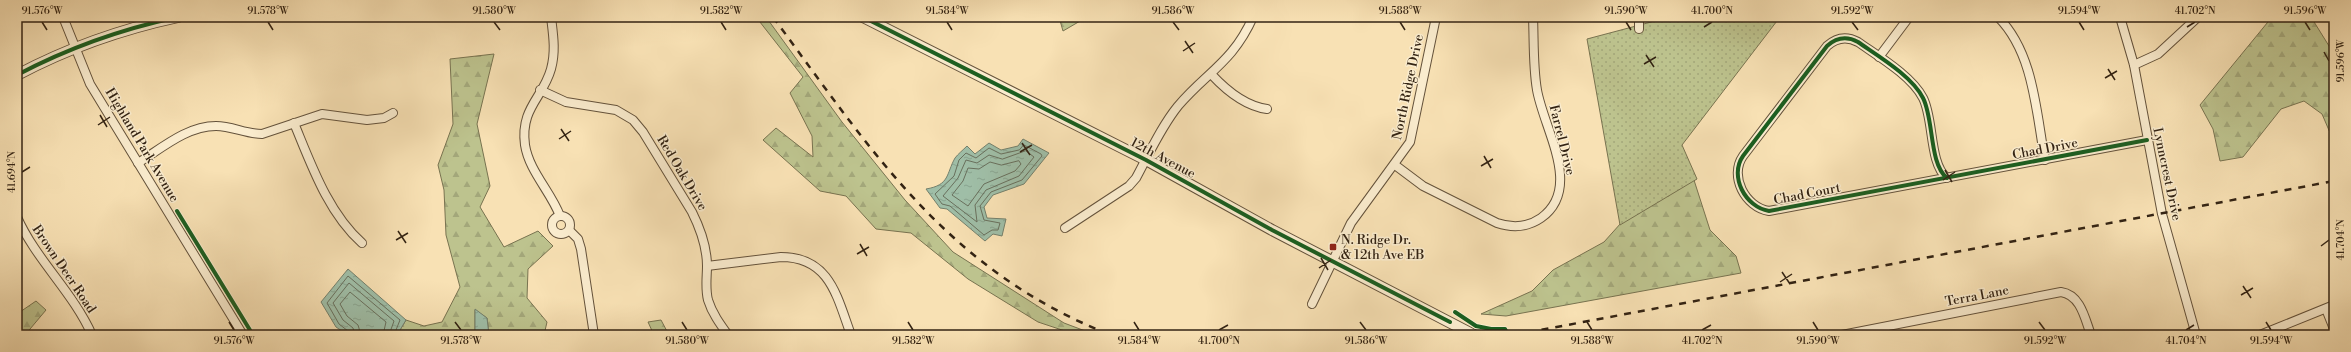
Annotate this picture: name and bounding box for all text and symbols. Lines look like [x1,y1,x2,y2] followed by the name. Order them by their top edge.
[21,5,63,17] text: 91.576°W
[247,5,290,17] text: 91.578°W
[472,5,517,17] text: 91.580°W
[700,5,743,17] text: 91.582°W
[926,5,969,17] text: 91.584°W
[1152,5,1195,17] text: 91.586°W
[1379,5,1422,17] text: 91.588°W
[1604,5,1649,17] text: 91.590°W
[1691,5,1733,17] text: 41.700°N
[1831,5,1874,17] text: 91.592°W
[2058,5,2101,17] text: 91.594°W
[2175,5,2216,17] text: 41.702°N
[2284,5,2327,17] text: 91.596°W
[1389,32,1427,141] street label: North Ridge Drive
[2335,39,2347,82] text: 91.596°W
[102,85,183,205] street label: Highland Park Avenue
[1546,103,1579,177] street label: Farrel Drive
[2149,126,2185,223] street label: Lynncrest Drive
[653,133,711,214] street label: Red Oak Drive
[1128,134,1199,182] street label: 12th Avenue
[2011,135,2080,163] street label: Chad Drive
[6,151,18,193] text: 41.694°N
[1772,180,1842,208] street label: Chad Court
[2335,219,2347,261] text: 41.704°N
[28,221,100,317] street label: Brown Deer Road
[1341,232,1424,263] place label: N. Ridge Dr. & 12th Ave EB
[1328,242,1338,252] marker: N. Ridge Dr. & 12th Ave EB
[1944,282,2011,310] street label: Terra Lane
[213,335,255,347] text: 91.576°W
[440,335,483,347] text: 91.578°W
[665,335,710,347] text: 91.580°W
[892,335,935,347] text: 91.582°W
[1118,335,1161,347] text: 91.584°W
[1198,335,1240,347] text: 41.700°N
[1345,335,1388,347] text: 91.586°W
[1571,335,1614,347] text: 91.588°W
[1682,335,1723,347] text: 41.702°N
[1796,335,1841,347] text: 91.590°W
[2024,335,2067,347] text: 91.592°W
[2165,335,2207,347] text: 41.704°N
[2250,335,2293,347] text: 91.594°W

